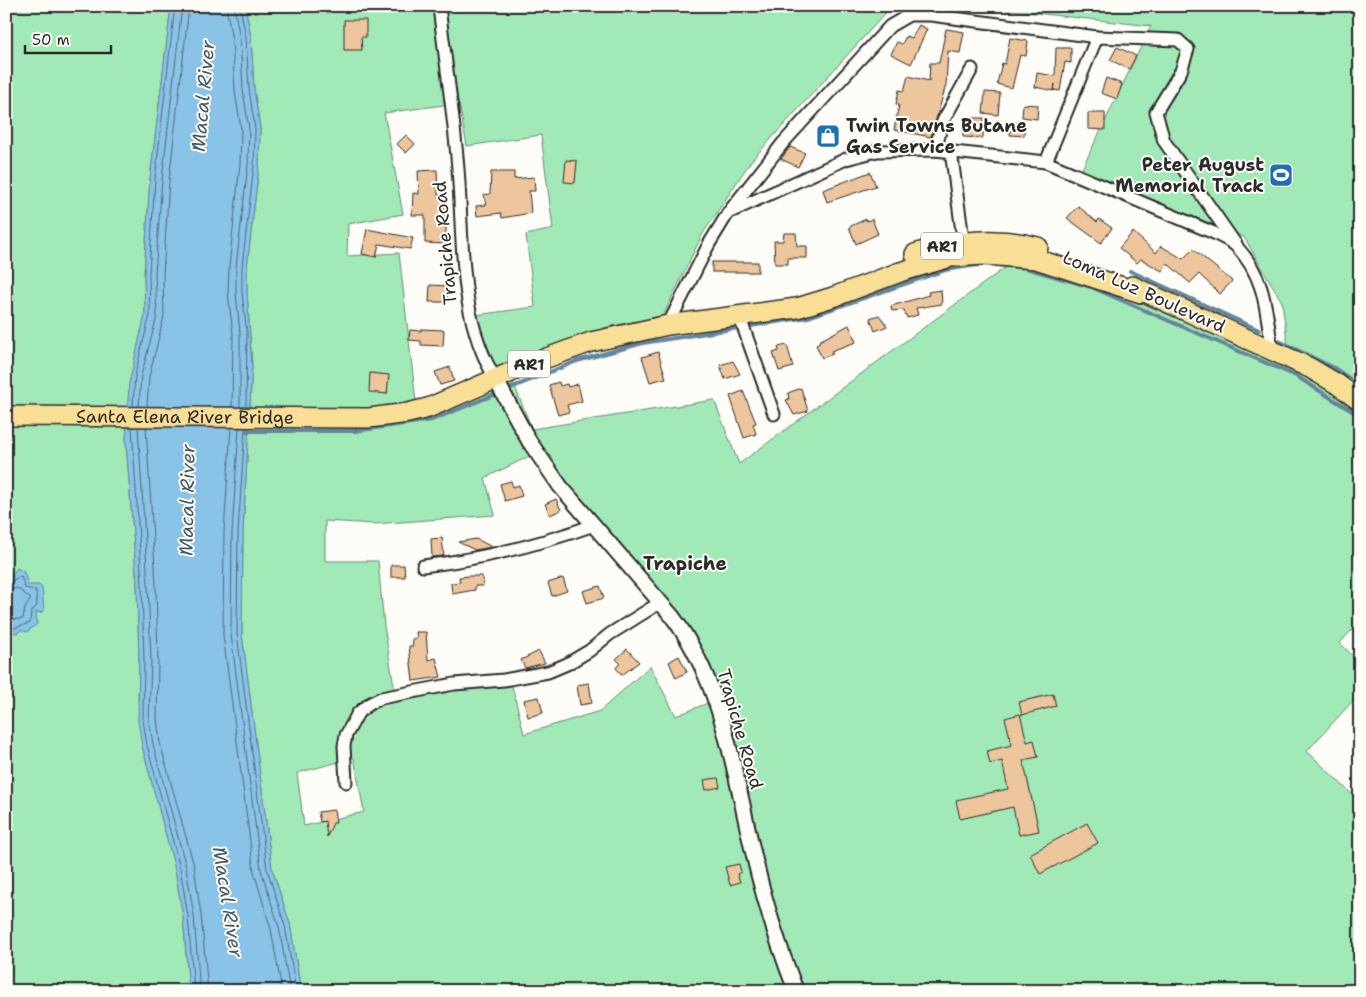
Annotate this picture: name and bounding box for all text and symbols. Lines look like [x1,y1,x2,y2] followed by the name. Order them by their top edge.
[25,22,111,54] scale bar
[32,30,70,50] text: 50 m
[186,38,220,153] water label: Macal River
[846,114,1027,159] place label: Twin Towns Butane Gas Service
[815,123,841,149] shop icon: Twin Towns Butane Gas Service
[1115,153,1264,198] place label: Peter August Memorial Track
[1268,162,1294,188] sports icon: Peter August Memorial Track
[428,180,462,306] street label: Trapiche Road
[921,232,963,260] road number: AR1
[1059,245,1229,339] street label: Loma Luz Boulevard
[508,350,550,378] road number: AR1
[76,404,294,430] street label: Santa Elena River Bridge
[174,443,200,556] water label: Macal River
[643,551,727,576] district label: Trapiche
[711,666,769,792] street label: Trapiche Road
[207,845,249,960] water label: Macal River

